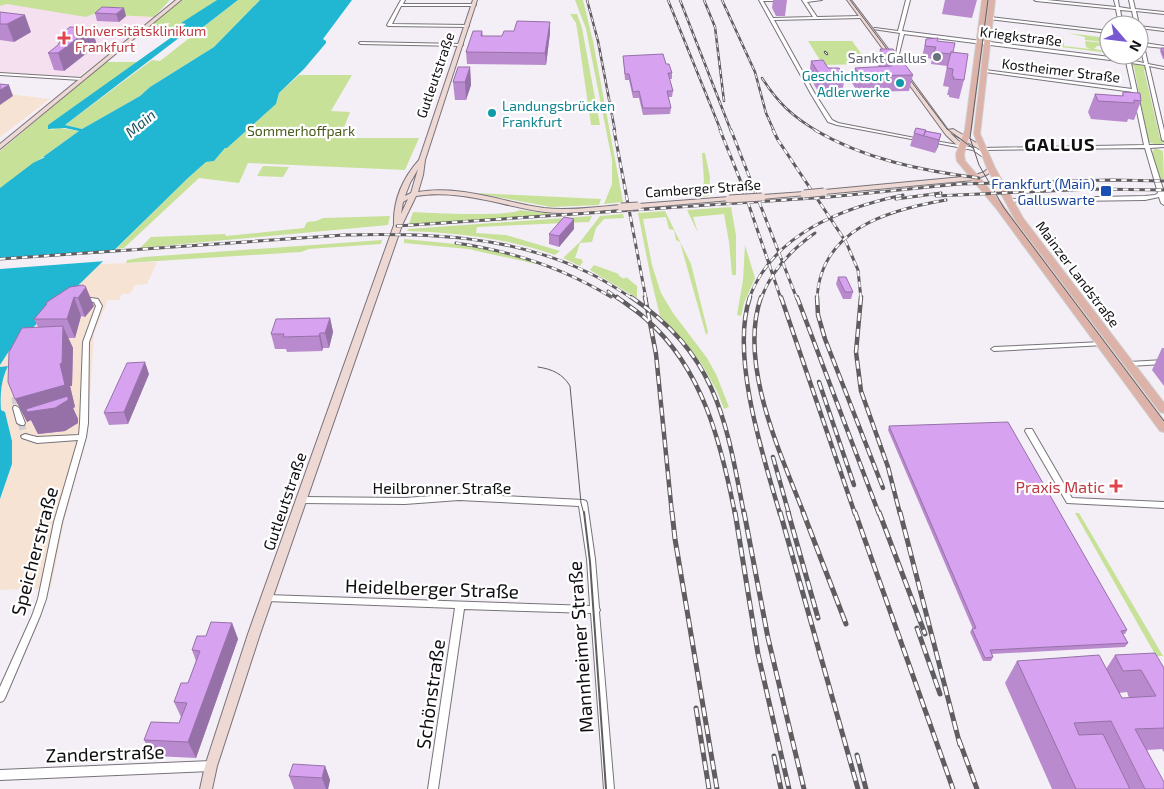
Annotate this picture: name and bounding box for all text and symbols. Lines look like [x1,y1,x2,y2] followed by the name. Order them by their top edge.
[1099,15,1149,65] north arrow
[75,22,206,55] place label: Universitätsklinikum Frankfurt
[979,23,1063,49] street label: Kriegkstraße
[412,30,458,120] street label: Gutleutstraße
[57,31,71,45] marker: Universitätsklinikum Frankfurt
[1126,38,1146,55] text: N
[848,49,927,66] place label: Sankt Gallus
[931,51,943,63] marker: Sankt Gallus
[1001,54,1121,86] street label: Kostheimer Straße
[802,67,890,100] place label: Geschichtsort Adlerwerke
[894,77,906,89] marker: Geschichtsort Adlerwerke
[502,97,615,130] place label: Landungsbrücken Frankfurt
[121,105,159,141] water label: Main
[486,107,498,119] marker: Landungsbrücken Frankfurt
[247,122,355,139] park label: Sommerhoffpark
[1024,133,1096,155] district label: GALLUS
[645,175,761,201] street label: Camberger Straße
[991,175,1095,208] place label: Frankfurt (Main) Galluswarte
[1099,184,1113,198] marker: Frankfurt (Main) Galluswarte
[1033,218,1123,330] street label: Mainzer Landstraße
[258,449,310,553] street label: Gutleutstraße
[1016,477,1105,496] place label: Praxis Matic
[373,478,511,497] street label: Heilbronner Straße
[1109,479,1123,493] marker: Praxis Matic
[6,484,62,618] street label: Speicherstraße
[563,560,597,734] street label: Mannheimer Straße
[345,573,519,603] street label: Heidelberger Straße
[411,638,449,750] street label: Schönstraße
[45,739,165,767] street label: Zanderstraße

